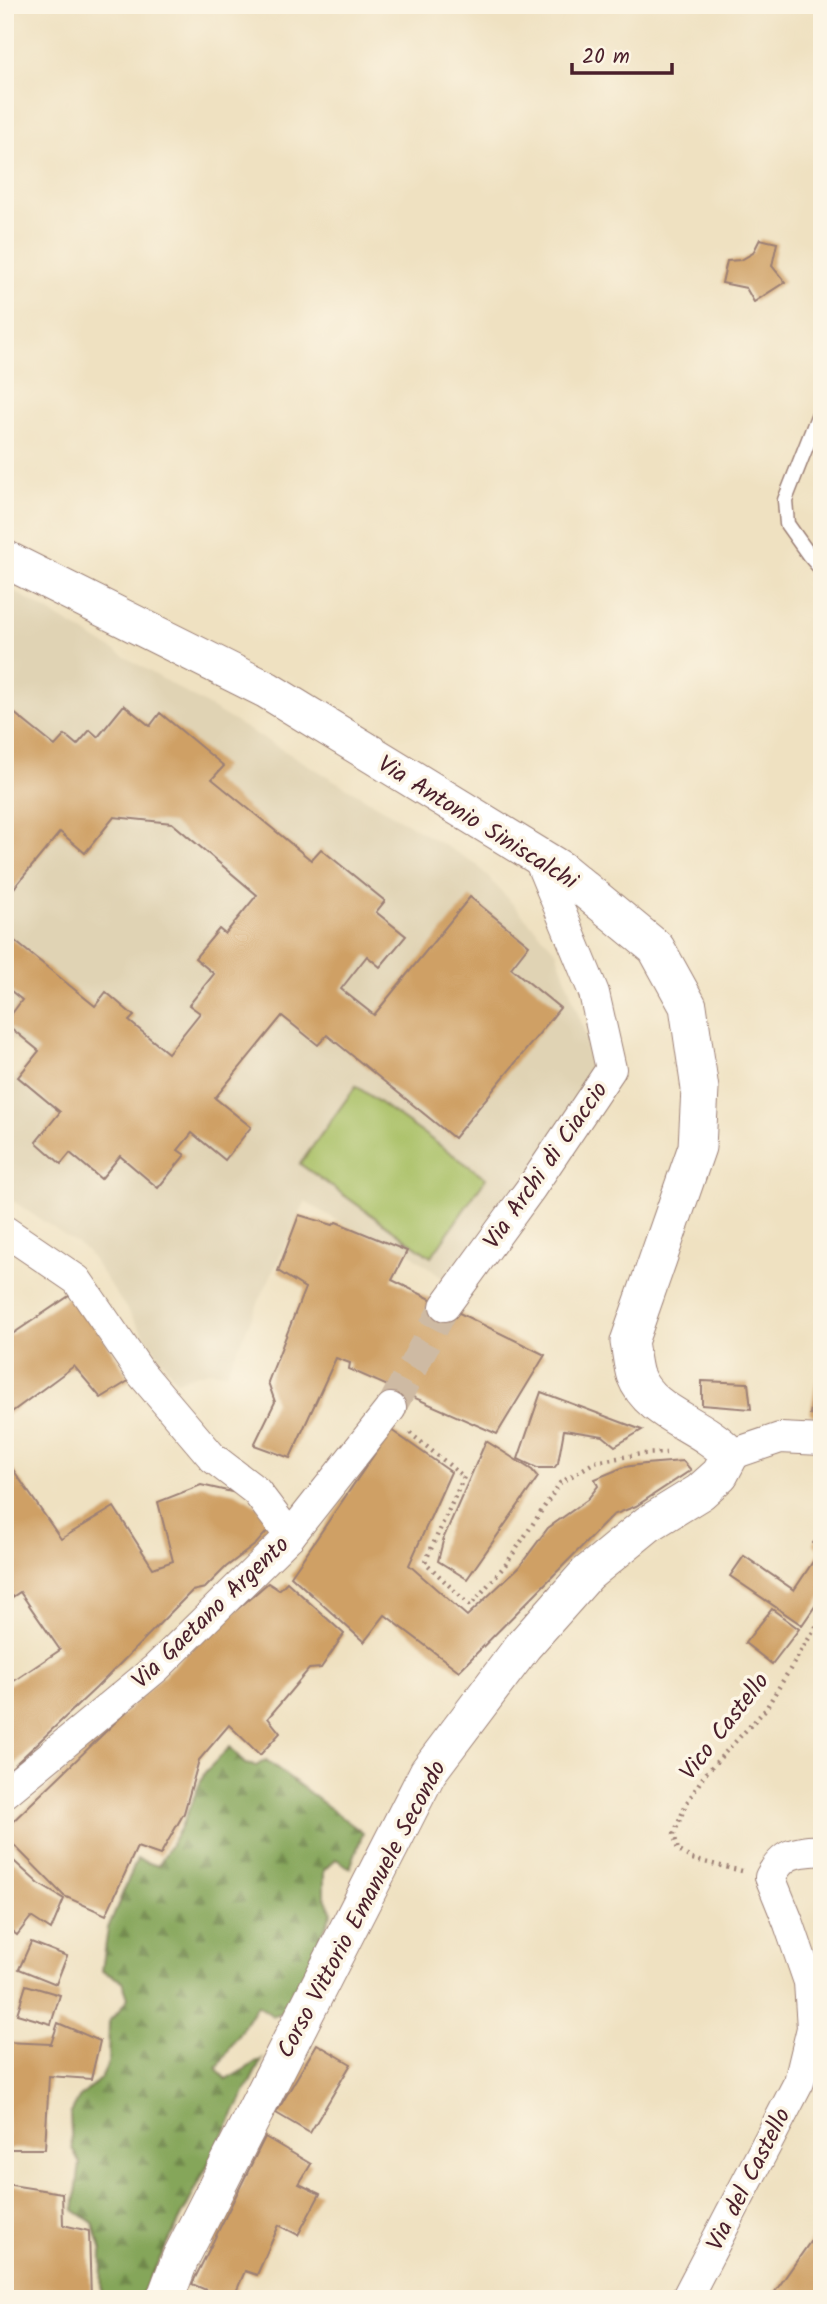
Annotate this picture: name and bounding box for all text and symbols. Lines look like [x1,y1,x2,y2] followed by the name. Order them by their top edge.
[572,32,671,76] scale bar
[582,41,630,74] text: 20 m
[369,746,586,901] street label: Via Antonio Siniscalchi
[474,1074,619,1258] street label: Via Archi di Ciaccio
[123,1527,299,1699] street label: Via Gaetano Argento
[670,1664,780,1789] street label: Vico Castello
[267,1754,458,2066] street label: Corso Vittorio Emanuele Secondo
[697,2101,802,2258] street label: Via del Castello

